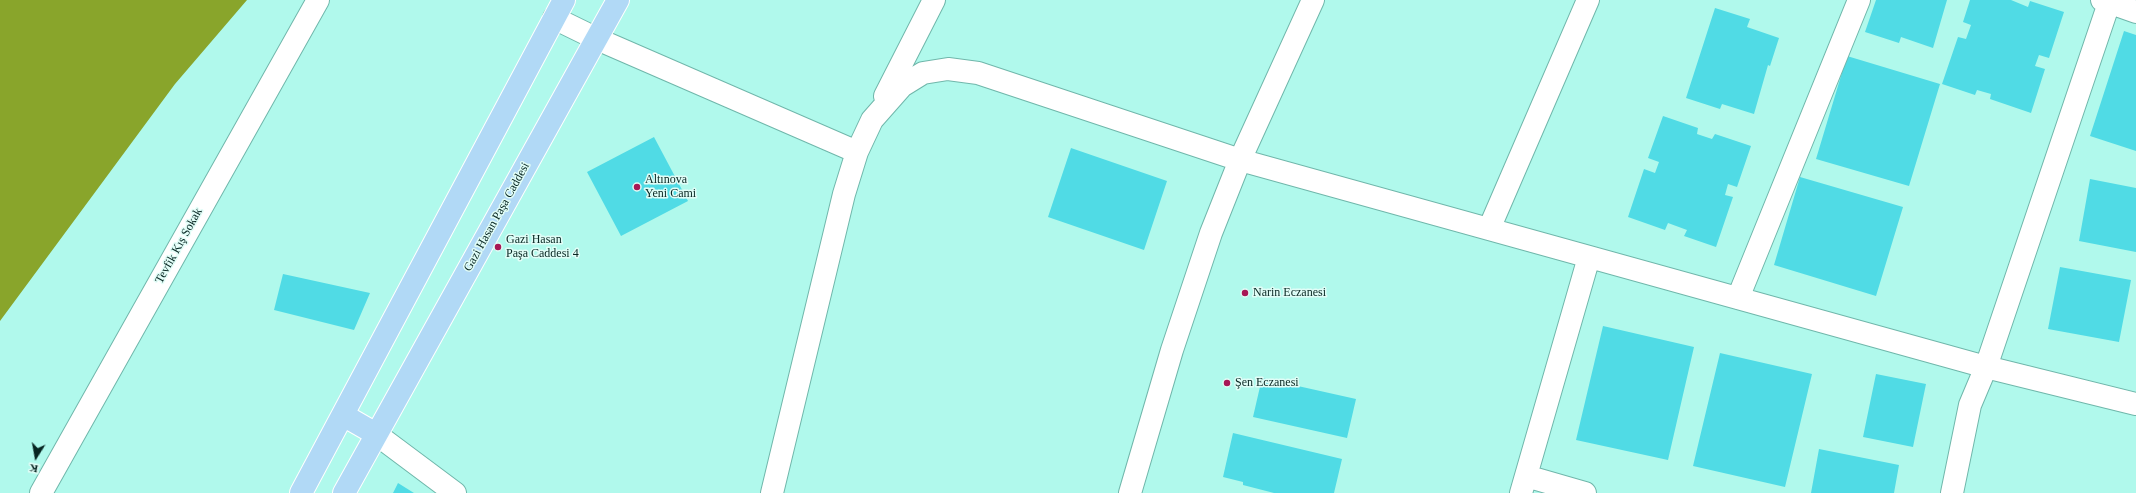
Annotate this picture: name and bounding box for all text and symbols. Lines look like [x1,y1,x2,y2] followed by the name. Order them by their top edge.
[461,160,533,274] street label: Gazi Hasan Paşa Caddesi
[645,173,696,201] place label: Altınova Yeni Cami
[632,182,642,192] marker: Altınova Yeni Cami
[152,206,206,286] street label: Tevfik Kış Sokak
[506,233,579,261] place label: Gazi Hasan Paşa Caddesi 4
[493,242,503,252] marker: Gazi Hasan Paşa Caddesi 4
[1253,286,1326,300] place label: Narin Eczanesi
[1240,288,1250,298] marker: Narin Eczanesi
[1235,376,1299,390] place label: Şen Eczanesi
[1222,378,1232,388] marker: Şen Eczanesi
[16,437,56,477] north arrow
[28,462,39,475] text: K

